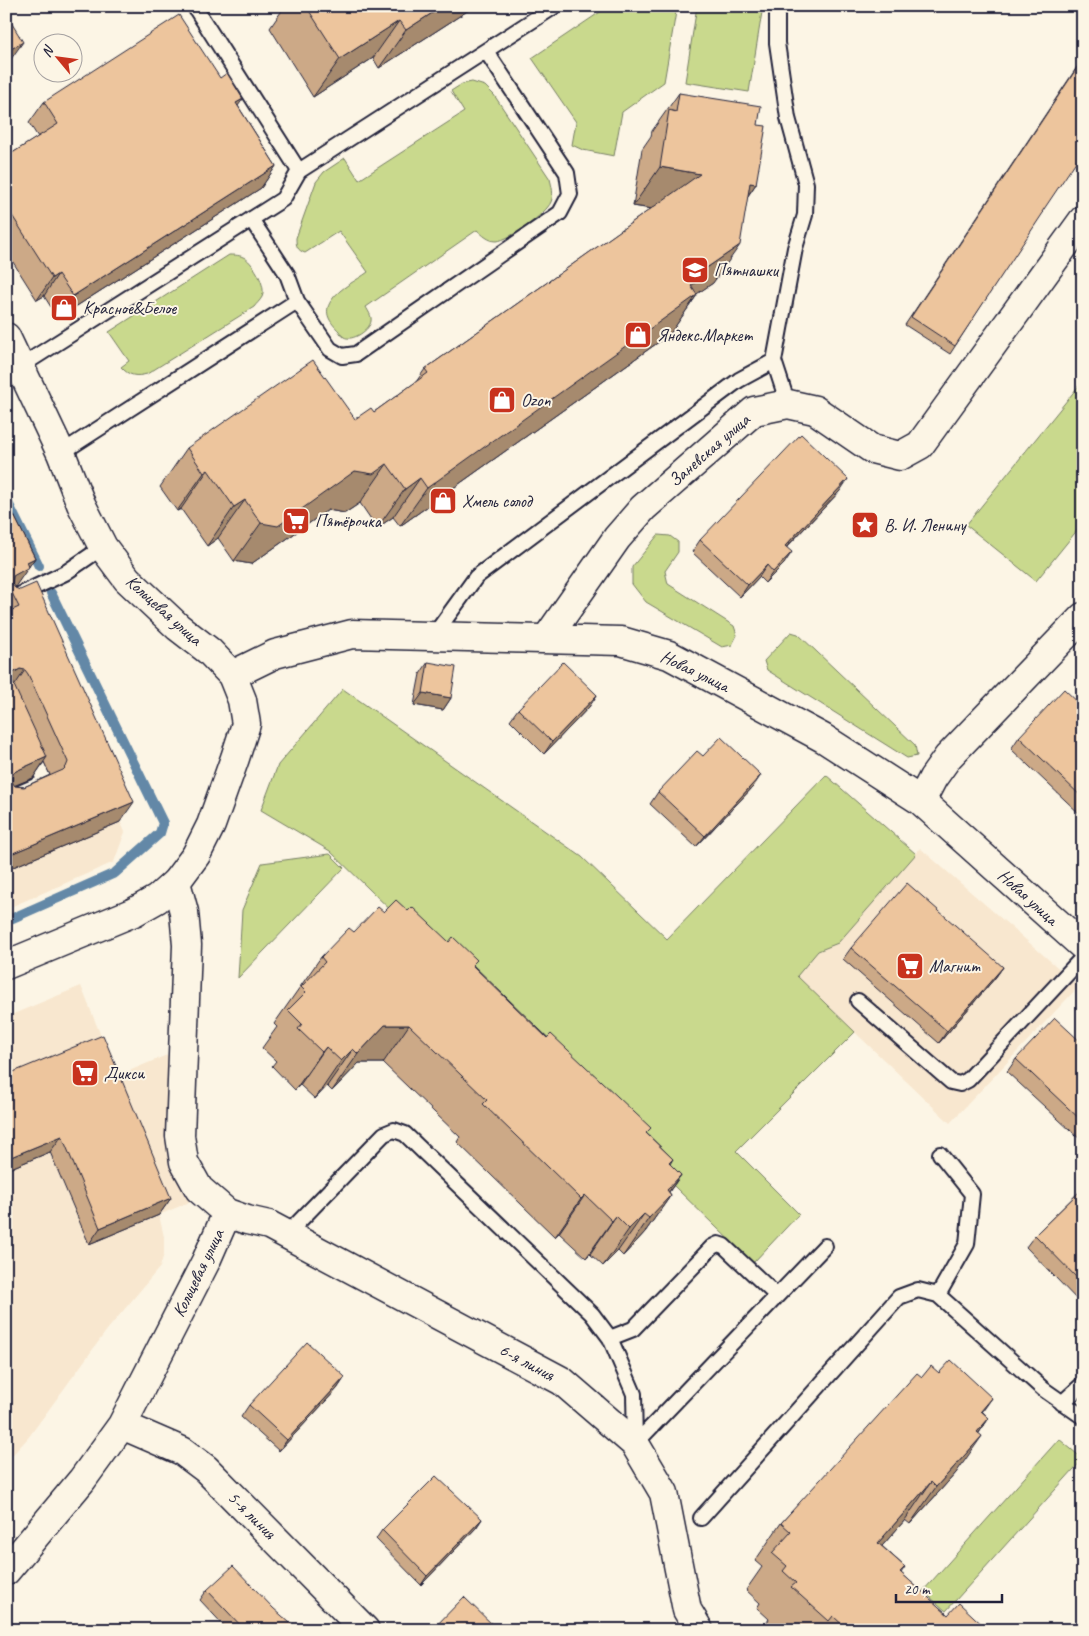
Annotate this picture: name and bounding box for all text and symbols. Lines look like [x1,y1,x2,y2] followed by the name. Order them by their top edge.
[32,32,82,82] north arrow
[38,42,58,60] text: N
[680,255,710,285] school or university icon: Пятнашки
[714,259,779,281] place label: Пятнашки
[49,293,79,323] shop icon: Красное&Белое
[83,297,177,319] place label: Красное&Белое
[623,320,653,350] shop icon: Яндекс.Маркет
[657,324,753,346] place label: Яндекс.Маркет
[487,385,517,415] shop icon: Ozon
[521,389,551,411] place label: Ozon
[664,408,755,491] street label: Заневская улица
[428,486,458,516] shop icon: Хмель солод
[462,490,534,512] place label: Хмель солод
[281,506,311,536] supermarket icon: Пятёрочка
[315,510,383,532] place label: Пятёрочка
[850,510,880,540] place icon: В. И. Ленину
[884,514,967,536] place label: В. И. Ленину
[121,570,207,651] street label: Кольцевая улица
[657,645,734,698] street label: Новая улица
[993,864,1064,931] street label: Новая улица
[895,951,925,981] supermarket icon: Магнит
[929,955,981,977] place label: Магнит
[70,1058,100,1088] supermarket icon: Дикси
[104,1062,145,1084] place label: Дикси
[167,1224,229,1321] street label: Кольцевая улица
[496,1338,560,1386] street label: 6-я линия
[223,1486,282,1545] street label: 5-я линия
[896,1571,1003,1603] scale bar
[904,1580,931,1599] text: 20 m

